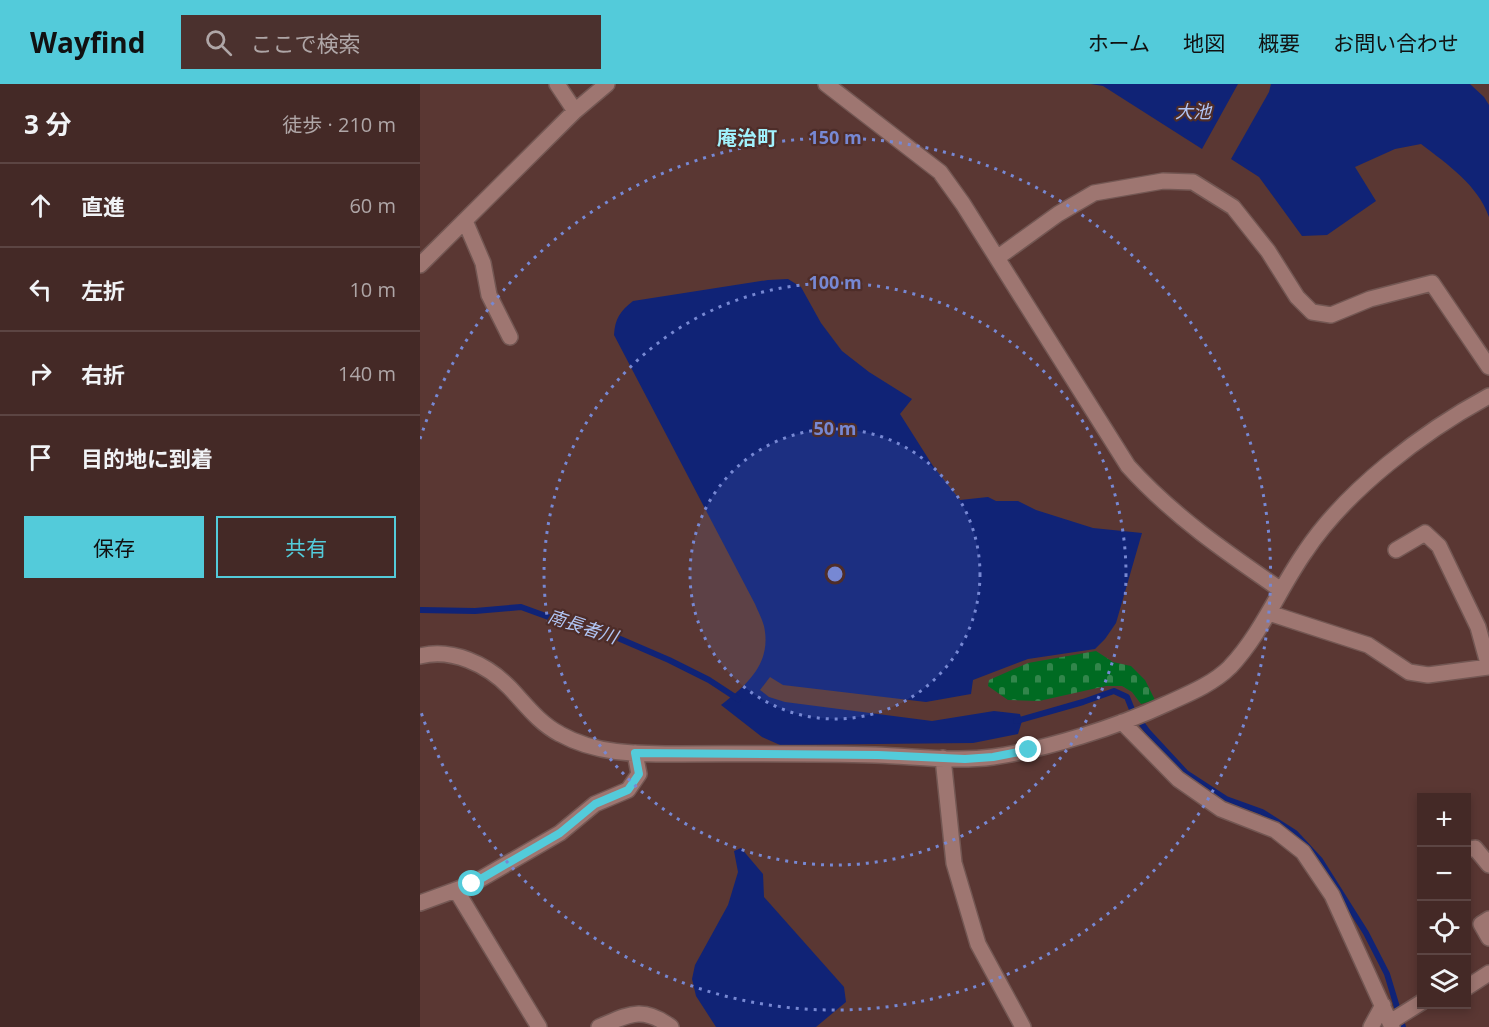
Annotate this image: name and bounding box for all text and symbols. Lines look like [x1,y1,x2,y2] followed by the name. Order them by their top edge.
[181,15,601,69] search box
[30,23,145,61] text: Wayfind
[202,26,235,59] icon: search
[250,28,360,58] text: ここで検索
[1088,29,1150,57] text: ホーム
[1183,29,1225,57] text: 地図
[1258,29,1300,57] text: 概要
[1333,29,1459,57] text: お問い合わせ
[1175,99,1213,123] water label: 大池
[24,106,72,142] text: 3 分
[282,111,396,138] text: 徒歩 · 210 m
[717,124,777,151] district label: 庵治町
[808,125,862,149] text: 150 m
[24,189,57,222] icon: ahead
[81,191,125,221] text: 直進
[349,192,396,219] text: 60 m
[808,270,862,294] text: 100 m
[24,273,57,306] icon: left
[81,275,125,305] text: 左折
[349,276,396,303] text: 10 m
[24,357,57,390] icon: right
[81,359,125,389] text: 右折
[338,360,396,387] text: 140 m
[814,416,856,440] text: 50 m
[24,441,57,474] icon: arrive
[81,443,213,473] text: 目的地に到着
[24,516,204,578] button: 保存
[216,516,396,578] button: 共有
[825,564,845,584] centre of rings
[545,603,623,649] water label: 南長者川
[1015,736,1041,762] route end
[1417,793,1471,1009] map controls
[1417,793,1471,847] button: +
[1417,847,1471,901] button: −
[458,870,484,896] route start
[1417,901,1471,955] button: locate
[1417,955,1471,1009] button: layers

